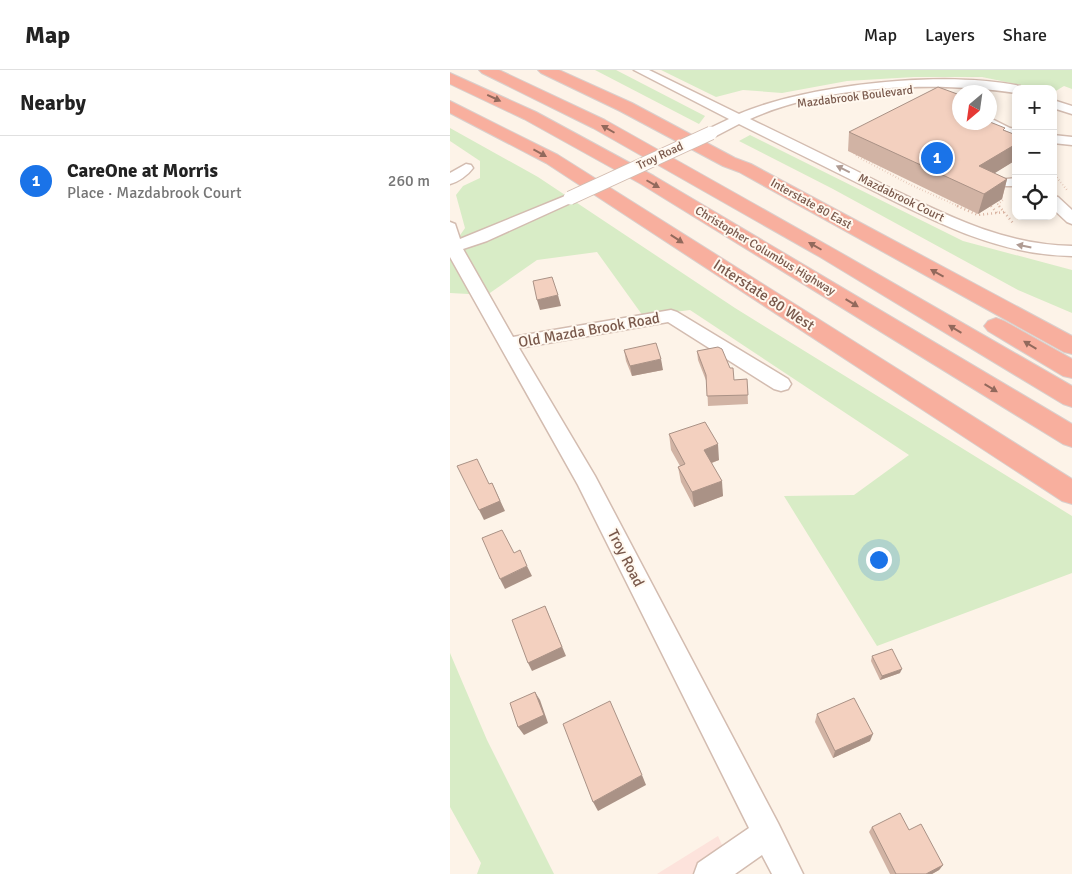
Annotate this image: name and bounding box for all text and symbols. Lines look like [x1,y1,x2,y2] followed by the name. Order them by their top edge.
[25,20,70,50] text: Map
[864,24,897,46] text: Map
[925,24,975,46] text: Layers
[1003,24,1047,46] text: Share
[796,82,914,112] street label: Mazdabrook Boulevard
[952,85,997,130] north arrow
[1012,85,1057,220] map controls
[1012,85,1057,130] button: +
[20,90,86,116] text: Nearby
[487,94,502,102] one-way arrow
[601,124,614,133] one-way arrow
[1012,130,1057,175] button: −
[634,139,686,173] street label: Troy Road
[921,139,953,177] pin: 1
[533,148,546,157] one-way arrow
[67,159,218,183] text: CareOne at Morris
[835,165,850,173] one-way arrow
[32,171,40,191] text: 1
[388,171,430,191] text: 260 m
[855,171,947,225] street label: Mazdabrook Court
[768,175,854,233] street label: Interstate 80 East
[1012,175,1057,220] button: locate
[646,179,659,188] one-way arrow
[67,183,242,203] text: Place · Mazdabrook Court
[692,203,838,299] street label: Christopher Columbus Highway
[671,234,684,244] one-way arrow
[807,242,822,250] one-way arrow
[1015,242,1031,250] one-way arrow
[710,256,818,334] street label: Interstate 80 West
[930,268,944,277] one-way arrow
[845,299,859,308] one-way arrow
[517,309,661,351] street label: Old Mazda Brook Road
[948,324,961,333] one-way arrow
[1024,341,1037,350] one-way arrow
[984,383,997,392] one-way arrow
[604,526,648,590] street label: Troy Road
[866,547,892,573] your location

